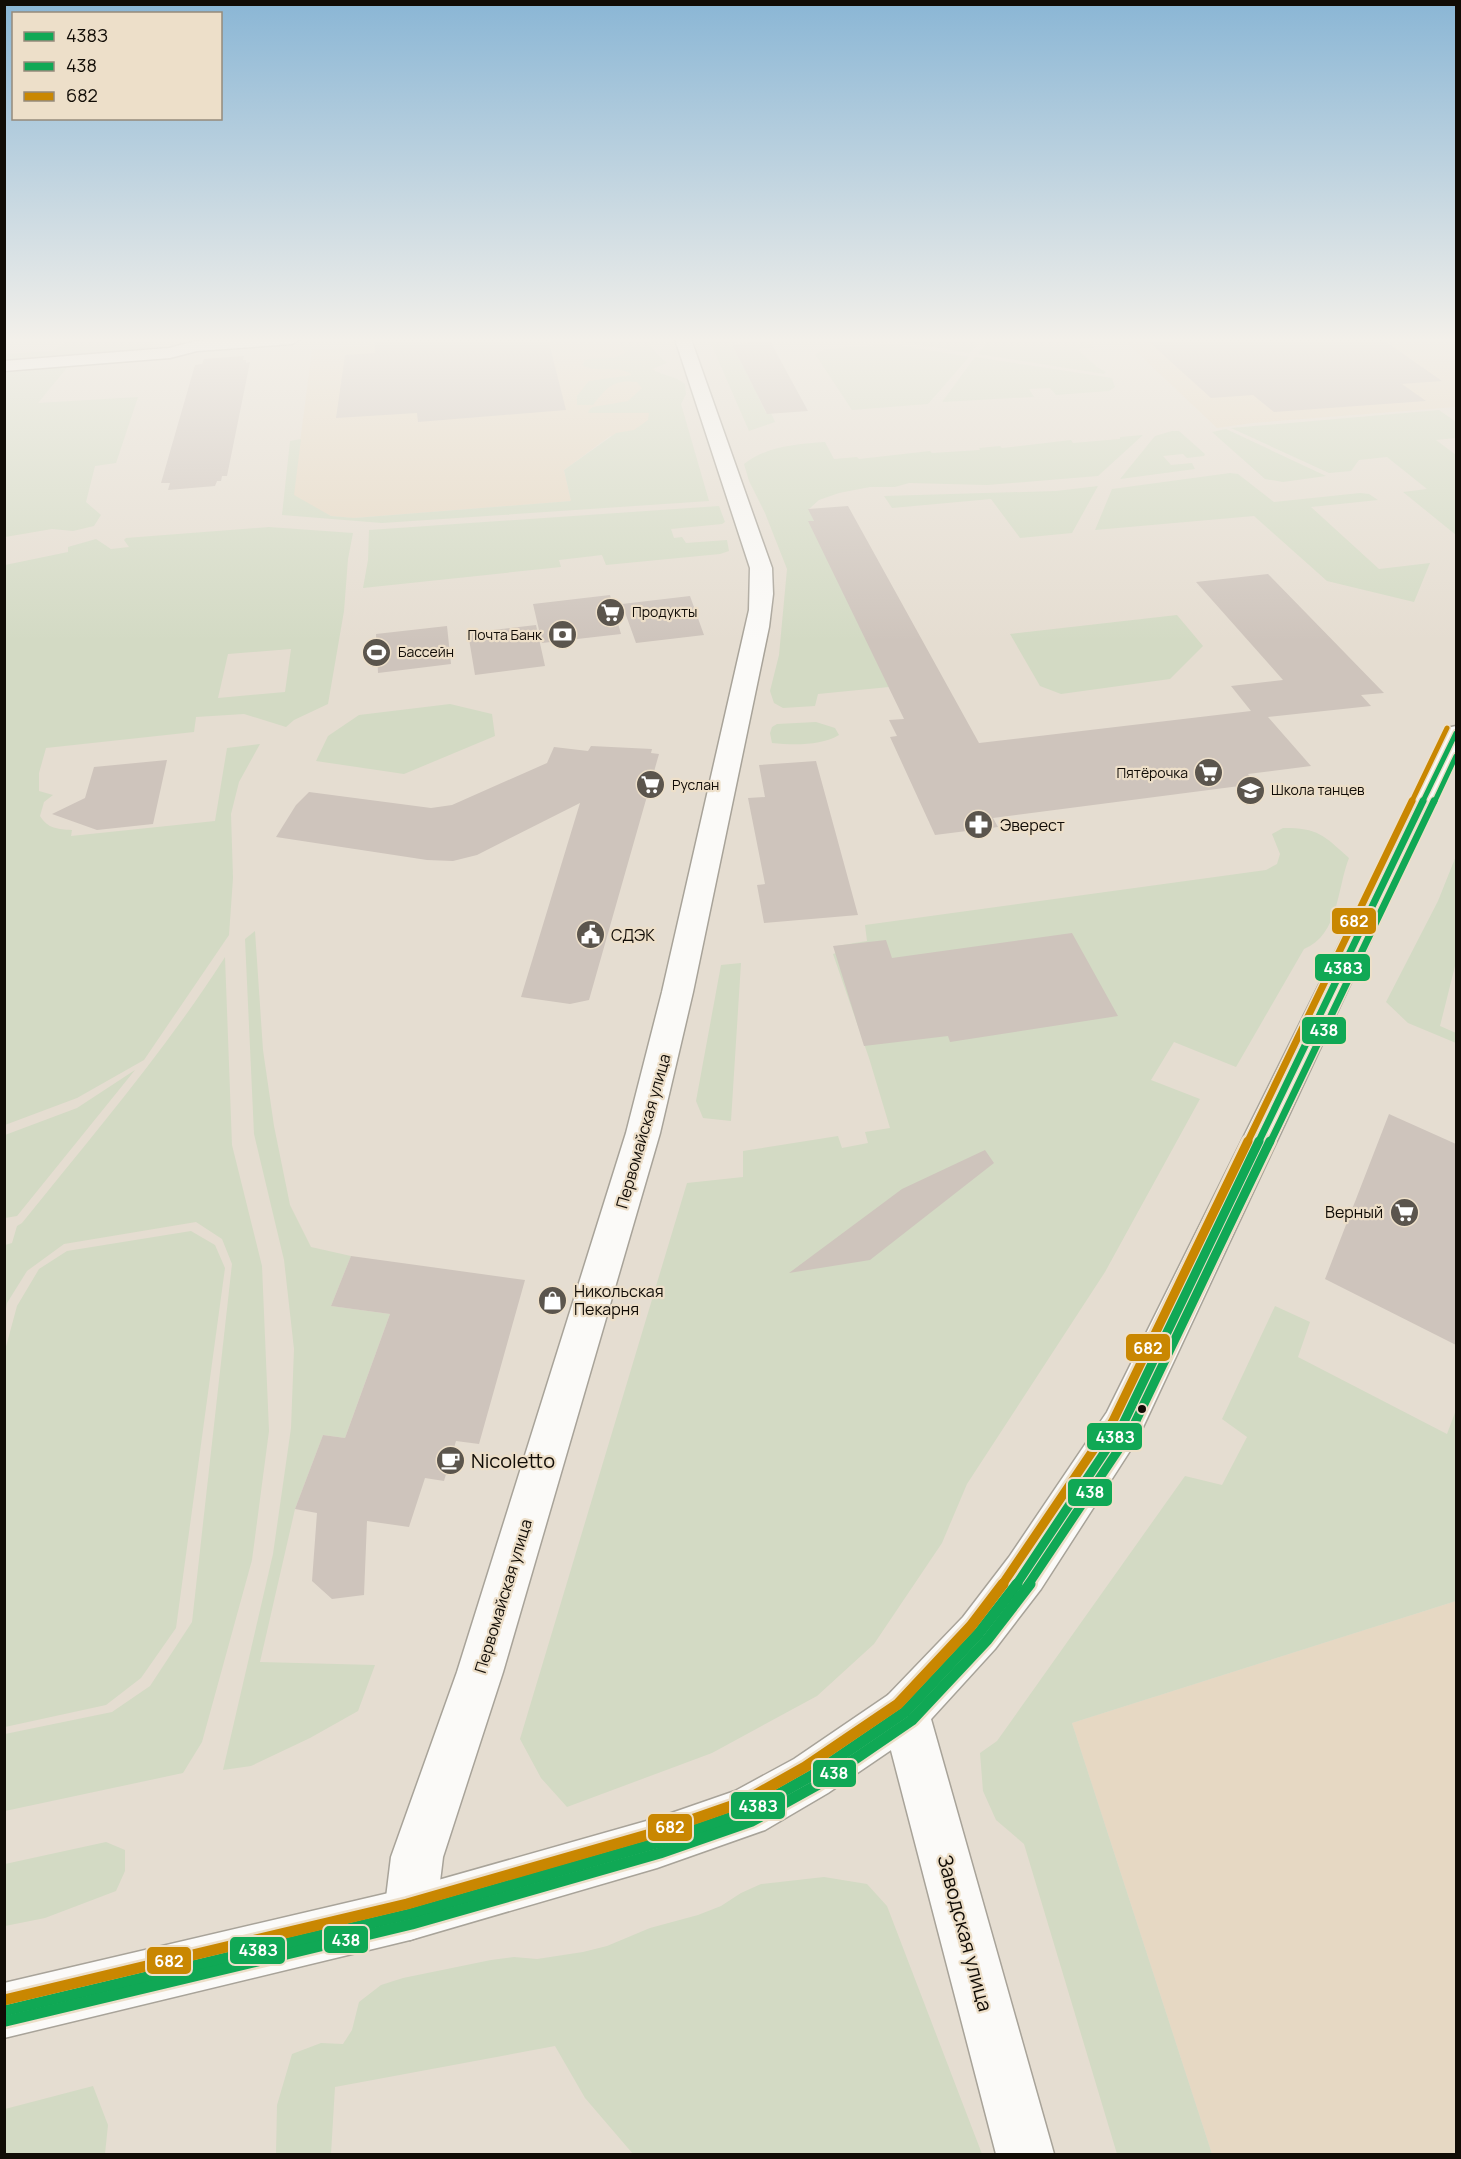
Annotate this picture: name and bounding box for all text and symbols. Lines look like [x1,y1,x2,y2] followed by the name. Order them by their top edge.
[12,12,222,120] legend
[66,23,108,47] text: 438З
[66,53,97,77] text: 438
[66,83,98,107] text: 682
[595,596,627,628] supermarket icon: Продукты
[632,602,697,621] place label: Продукты
[547,619,579,651] bank icon: Почта Банк
[468,625,543,644] place label: Почта Банк
[361,636,393,668] sports icon: Бассейн
[398,642,454,661] place label: Бассейн
[1193,757,1225,789] supermarket icon: Пятёрочка
[1116,763,1188,782] place label: Пятёрочка
[635,769,667,801] supermarket icon: Руслан
[1234,774,1266,806] school or university icon: Школа танцев
[672,775,719,794] place label: Руслан
[1271,780,1365,799] place label: Школа танцев
[963,809,995,841] pharmacy icon: Эверест
[1000,814,1065,836] place label: Эверест
[1331,907,1377,935] line badge: 682
[1339,910,1369,932] text: 682
[574,919,606,951] public building icon: СДЭК
[611,924,655,946] place label: СДЭК
[1314,953,1371,982] line badge: 438З
[1323,957,1363,979] text: 438З
[1301,1016,1347,1045] line badge: 438
[1310,1019,1338,1041] text: 438
[610,1051,676,1211] street label: Первомайская улица
[1388,1196,1420,1228] supermarket icon: Верный
[1325,1201,1383,1223] place label: Верный
[574,1280,664,1320] place label: Никольская Пекарня
[537,1284,569,1316] shop icon: Никольская Пекарня
[1125,1333,1171,1362] line badge: 682
[1133,1337,1163,1359] text: 682
[1136,1403,1148,1415] unlabelled marker
[1086,1422,1143,1451] line badge: 438З
[1095,1426,1135,1448] text: 438З
[434,1445,466,1477] cafe icon: Nicoletto
[471,1447,555,1474] place label: Nicoletto
[1067,1478,1113,1507] line badge: 438
[1076,1481,1104,1503] text: 438
[469,1516,537,1676] street label: Первомайская улица
[812,1759,857,1788] line badge: 438
[820,1762,848,1784] text: 438
[730,1791,786,1820] line badge: 438З
[738,1795,778,1817] text: 438З
[647,1813,693,1842] line badge: 682
[655,1816,685,1838] text: 682
[932,1852,999,2014] street label: Заводская улица
[323,1925,369,1954] line badge: 438
[332,1929,360,1951] text: 438
[229,1936,286,1965] line badge: 438З
[238,1939,278,1961] text: 438З
[146,1946,192,1975] line badge: 682
[154,1950,184,1972] text: 682

